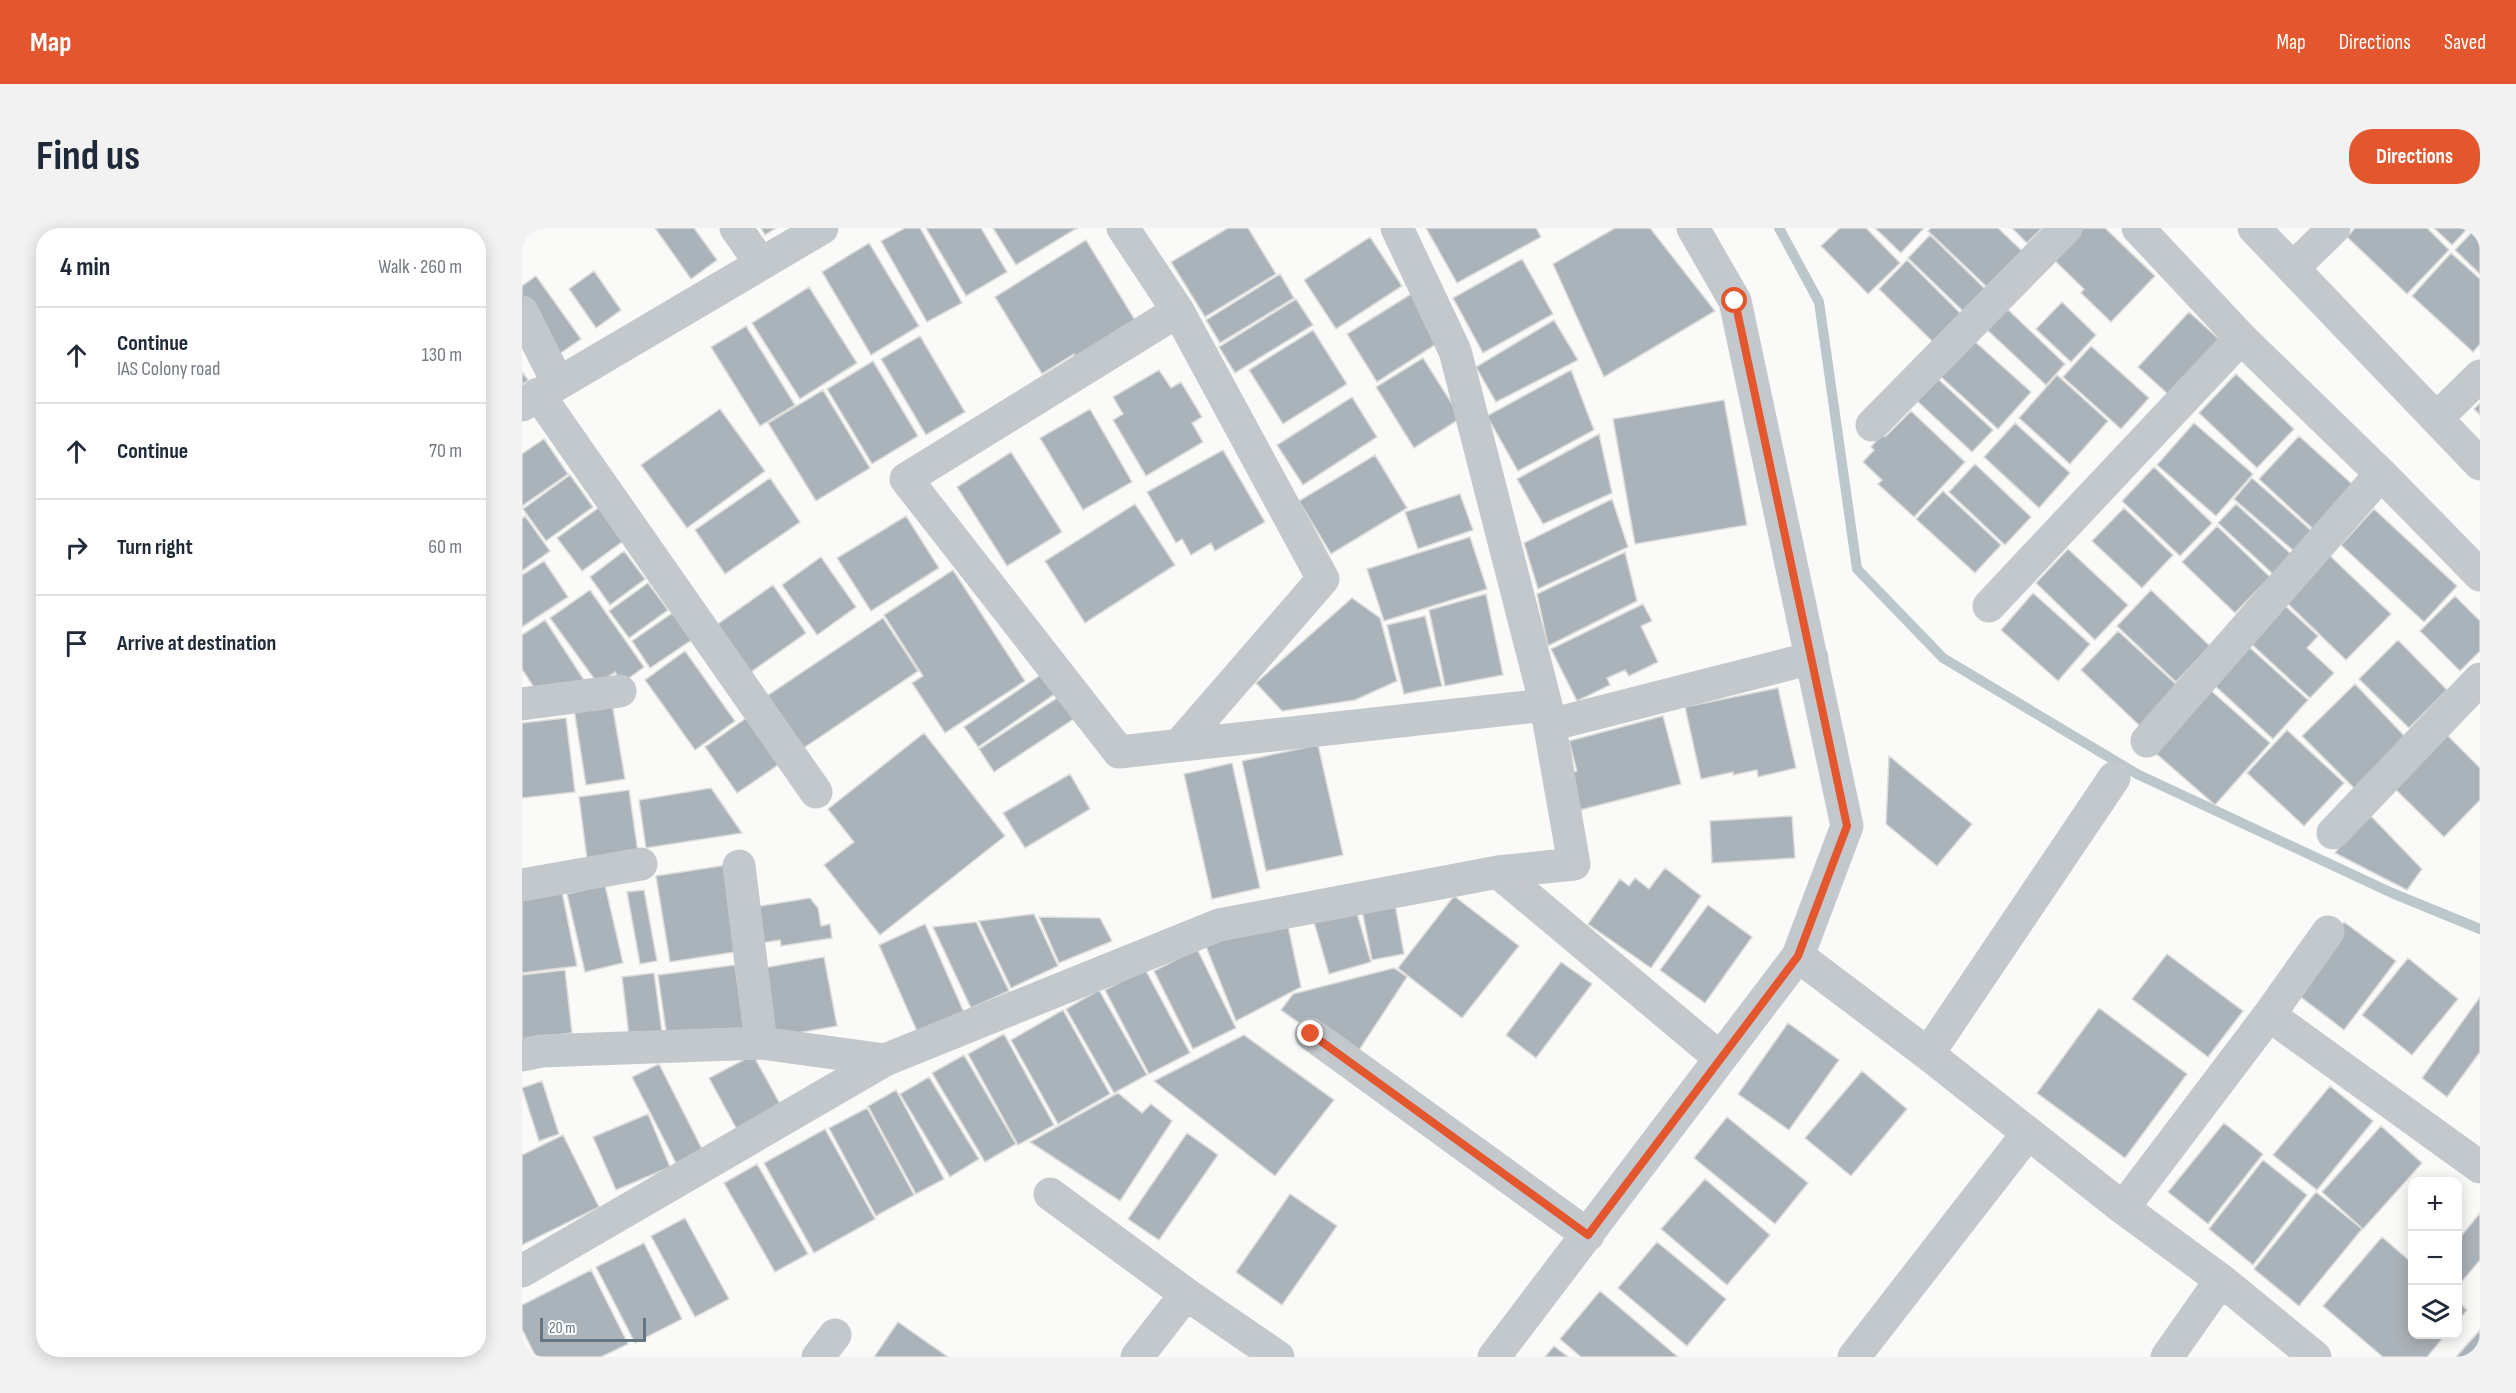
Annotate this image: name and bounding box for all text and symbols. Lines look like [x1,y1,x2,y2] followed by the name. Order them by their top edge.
[30,26,71,59] text: Map
[2276,30,2306,55] text: Map
[2339,30,2411,55] text: Directions
[2444,30,2486,55] text: Saved
[2349,129,2480,184] button: Directions
[36,131,140,182] text: Find us
[60,252,110,283] text: 4 min
[378,255,462,279] text: Walk · 260 m
[1721,287,1747,313] route start
[117,330,188,357] text: Continue
[60,339,93,372] icon: ahead
[422,343,462,367] text: 130 m
[117,357,220,381] text: IAS Colony road
[60,435,93,468] icon: ahead
[117,438,188,465] text: Continue
[429,439,462,463] text: 70 m
[60,531,93,564] icon: right
[117,534,193,561] text: Turn right
[428,535,462,559] text: 60 m
[60,627,93,660] icon: arrive
[117,630,276,657] text: Arrive at destination
[1297,1020,1323,1046] route end
[2408,1177,2462,1339] map controls
[2408,1177,2462,1231] button: +
[2408,1231,2462,1285] button: −
[2408,1285,2462,1339] button: layers
[540,1315,646,1342] scale bar
[549,1319,576,1338] text: 20 m

